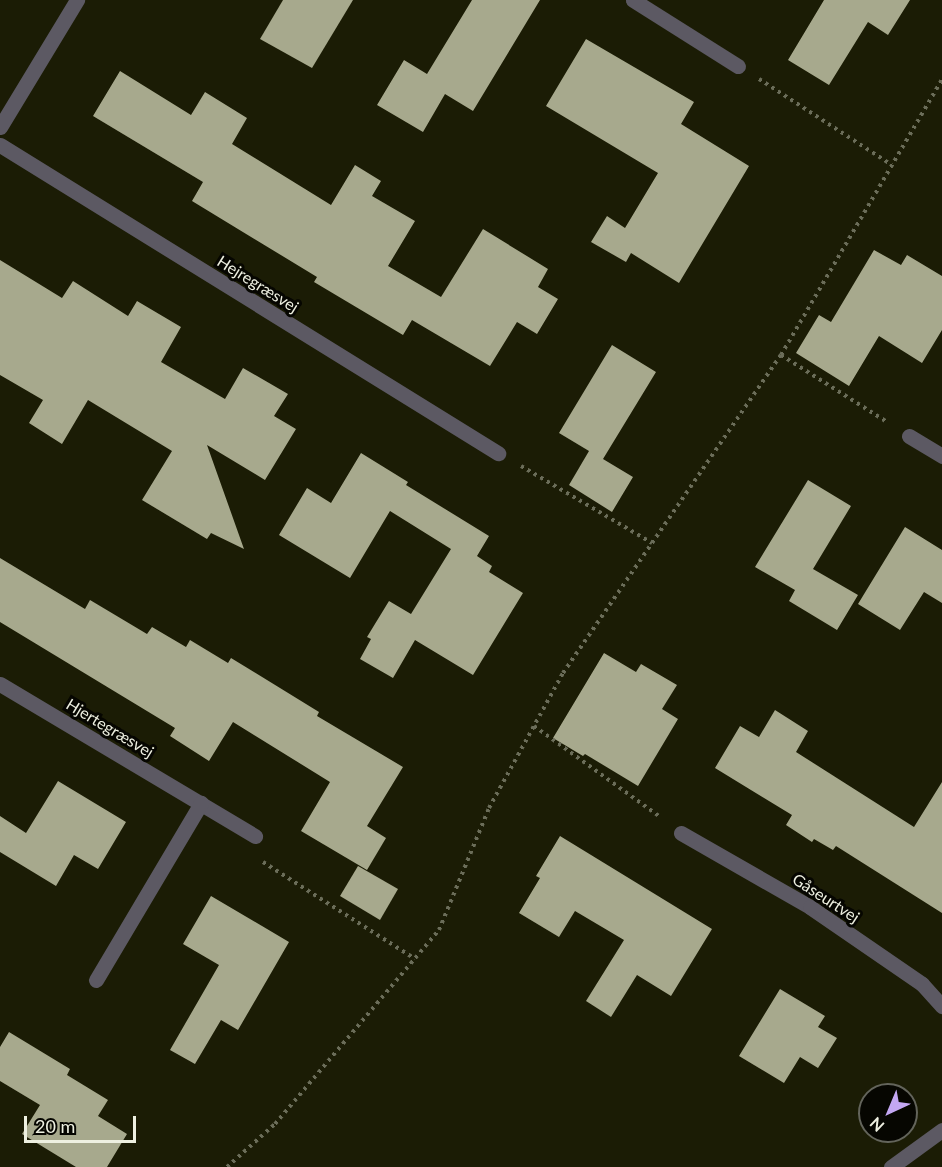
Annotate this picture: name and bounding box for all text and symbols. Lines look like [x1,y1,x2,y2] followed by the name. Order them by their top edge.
[214,251,302,317] street label: Hejregræsvej
[63,694,157,762] street label: Hjertegræsvej
[789,869,863,927] street label: Gåseurtvej
[858,1083,918,1143] north arrow
[27,1104,140,1142] scale bar
[866,1114,888,1136] text: N
[35,1115,75,1137] text: 20 m

